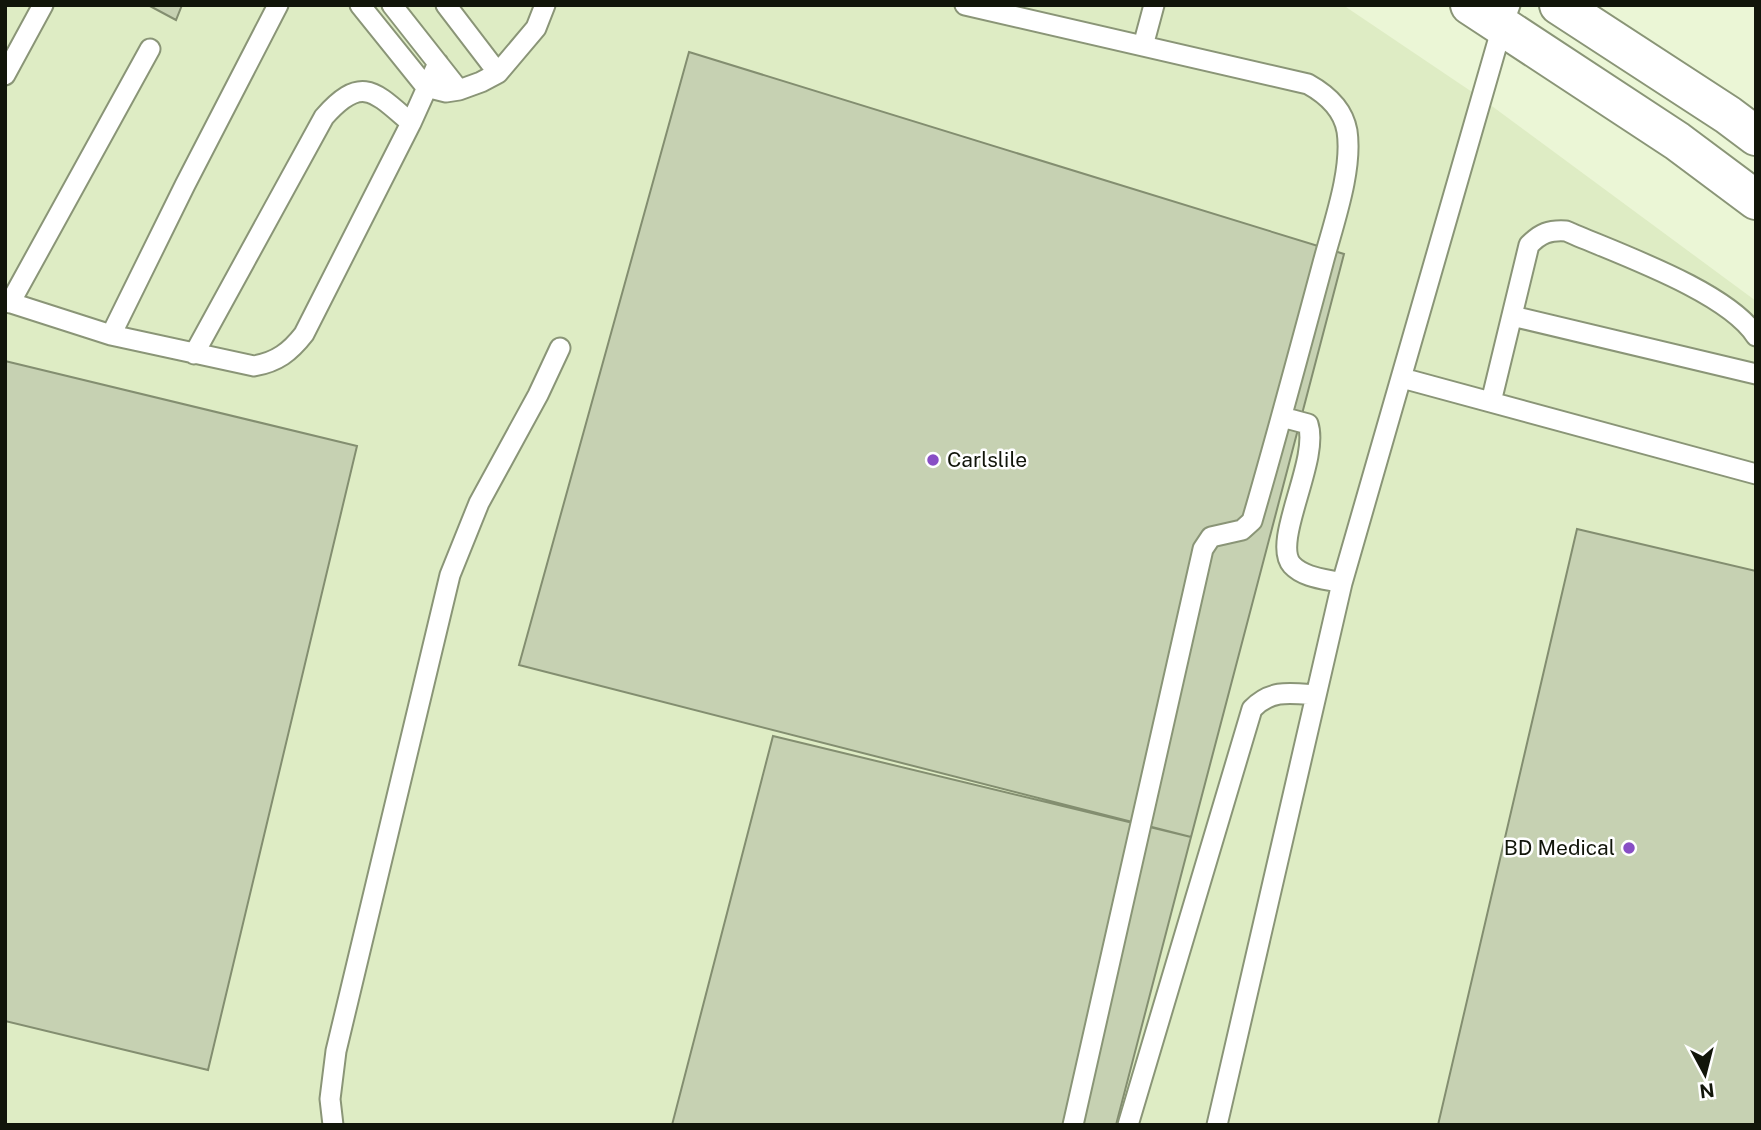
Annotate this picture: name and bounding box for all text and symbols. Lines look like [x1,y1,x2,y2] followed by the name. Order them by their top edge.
[947,447,1027,472] place label: Carlslile
[925,452,941,468] marker: Carlslile
[1504,835,1615,860] place label: BD Medical
[1621,840,1637,856] marker: BD Medical
[1670,1039,1740,1109] north arrow
[1698,1079,1716,1103] text: N

